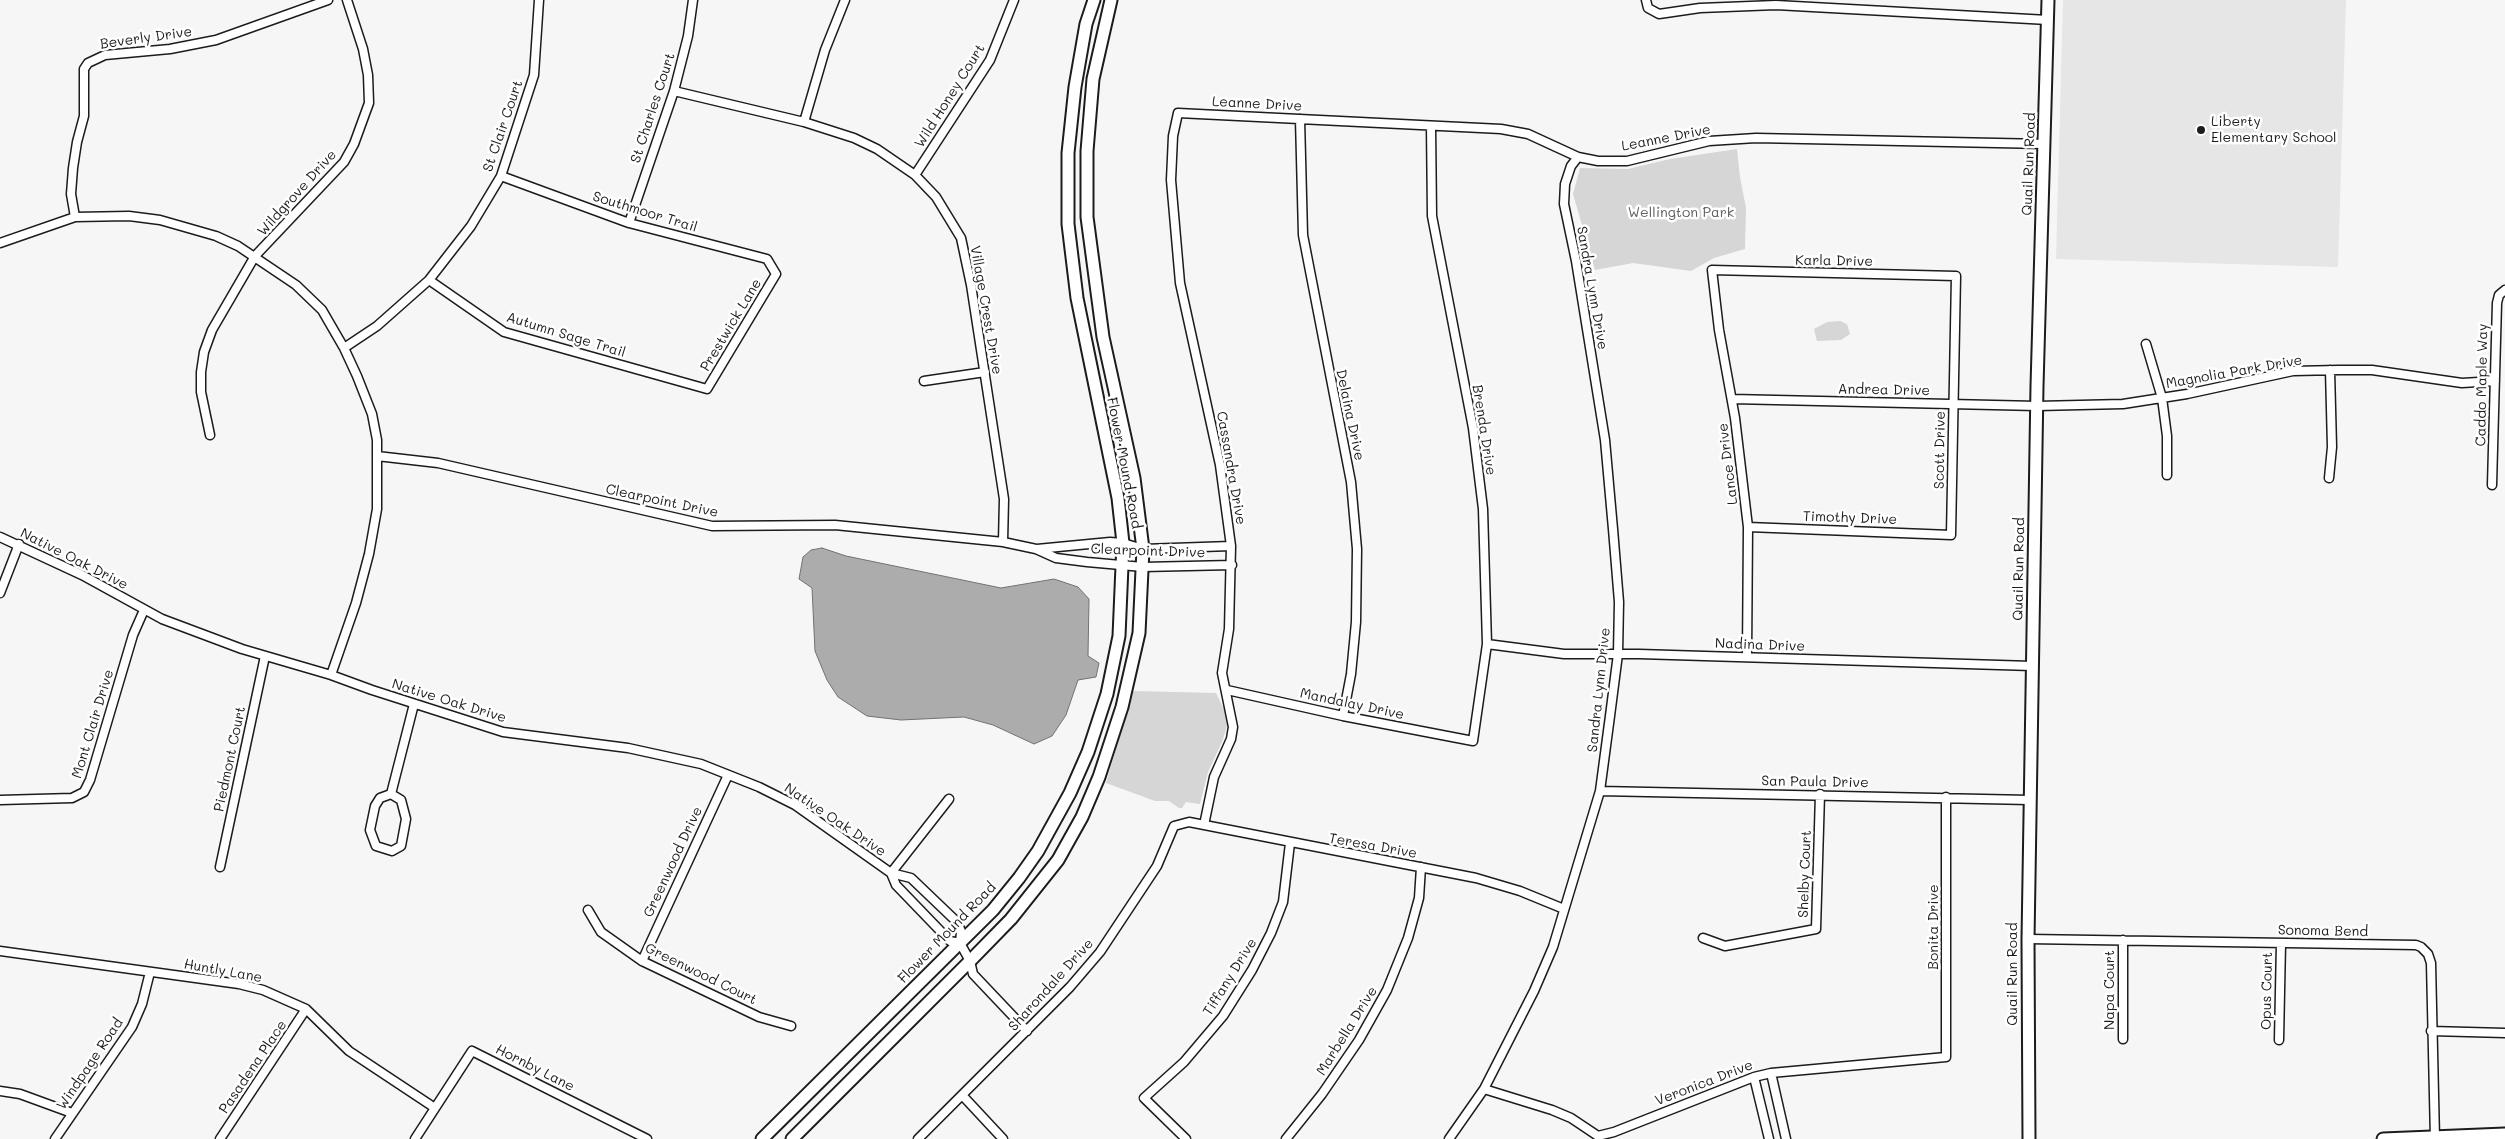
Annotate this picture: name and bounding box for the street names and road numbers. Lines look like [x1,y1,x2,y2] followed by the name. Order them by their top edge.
[99,23,193,53] street label: Beverly Drive
[911,41,989,151] street label: Wild Honey Court
[627,51,679,165] street label: St Charles Court
[479,78,527,174] street label: St Clair Court
[1211,93,1303,115] street label: Leanne Drive
[2019,112,2039,216] street label: Quail Run Road
[1620,121,1712,155] street label: Leanne Drive
[254,147,340,239] street label: Wildgrove Drive
[591,188,699,236] street label: Southmoor Trail
[1573,225,1611,351] street label: Sandra Lynn Drive
[966,244,1006,376] street label: Village Crest Drive
[1795,252,1873,270] street label: Karla Drive
[697,276,765,374] street label: Prestwick Lane
[504,309,628,361] street label: Autumn Sage Trail
[2473,323,2491,447] street label: Caddo Maple Way
[2164,352,2304,392] street label: Magnolia Park Drive
[1332,368,1368,462] street label: Delaina Drive
[1838,381,1930,399] street label: Andrea Drive
[1469,384,1499,476] street label: Brenda Drive
[1103,396,1145,530] street label: Flower Mound Road
[1213,410,1249,526] street label: Cassandra Drive
[1931,411,1949,489] street label: Scott Drive
[1715,422,1741,506] street label: Lance Drive
[604,481,720,521] street label: Clearpoint Drive
[1803,508,1897,528] street label: Timothy Drive
[2010,517,2028,621] street label: Quail Run Road
[17,525,131,593] street label: Native Oak Drive
[1090,541,1206,561] street label: Clearpoint Drive
[1584,627,1614,753] street label: Sandra Lynn Drive
[1715,635,1805,655] street label: Nadina Drive
[68,668,118,780] street label: Mont Clair Drive
[390,676,508,726] street label: Native Oak Drive
[1298,685,1406,723] street label: Mandalay Drive
[211,705,249,813] street label: Piedmont Court
[1761,773,1869,791] street label: San Paula Drive
[781,780,889,860] street label: Native Oak Drive
[640,804,706,920] street label: Greenwood Drive
[1328,830,1418,862] street label: Teresa Drive
[1795,830,1815,918] street label: Shelby Court
[894,879,1000,987] street label: Flower Mound Road
[1926,884,1942,970] street label: Bonita Drive
[2005,922,2021,1026] street label: Quail Run Road
[2278,922,2368,940] street label: Sonoma Bend
[1005,935,1097,1035] street label: Sharondale Drive
[1199,935,1261,1019] street label: Tiffany Drive
[642,940,760,1008] street label: Greenwood Court
[2102,950,2118,1030] street label: Napa Court
[2258,952,2276,1030] street label: Opus Court
[182,956,264,986] street label: Huntly Lane
[1313,983,1381,1079] street label: Marbella Drive
[53,1015,127,1113] street label: Windpage Road
[216,1017,290,1117] street label: Pasadena Place
[493,1041,577,1095] street label: Hornby Lane
[1653,1057,1755,1109] street label: Veronica Drive

